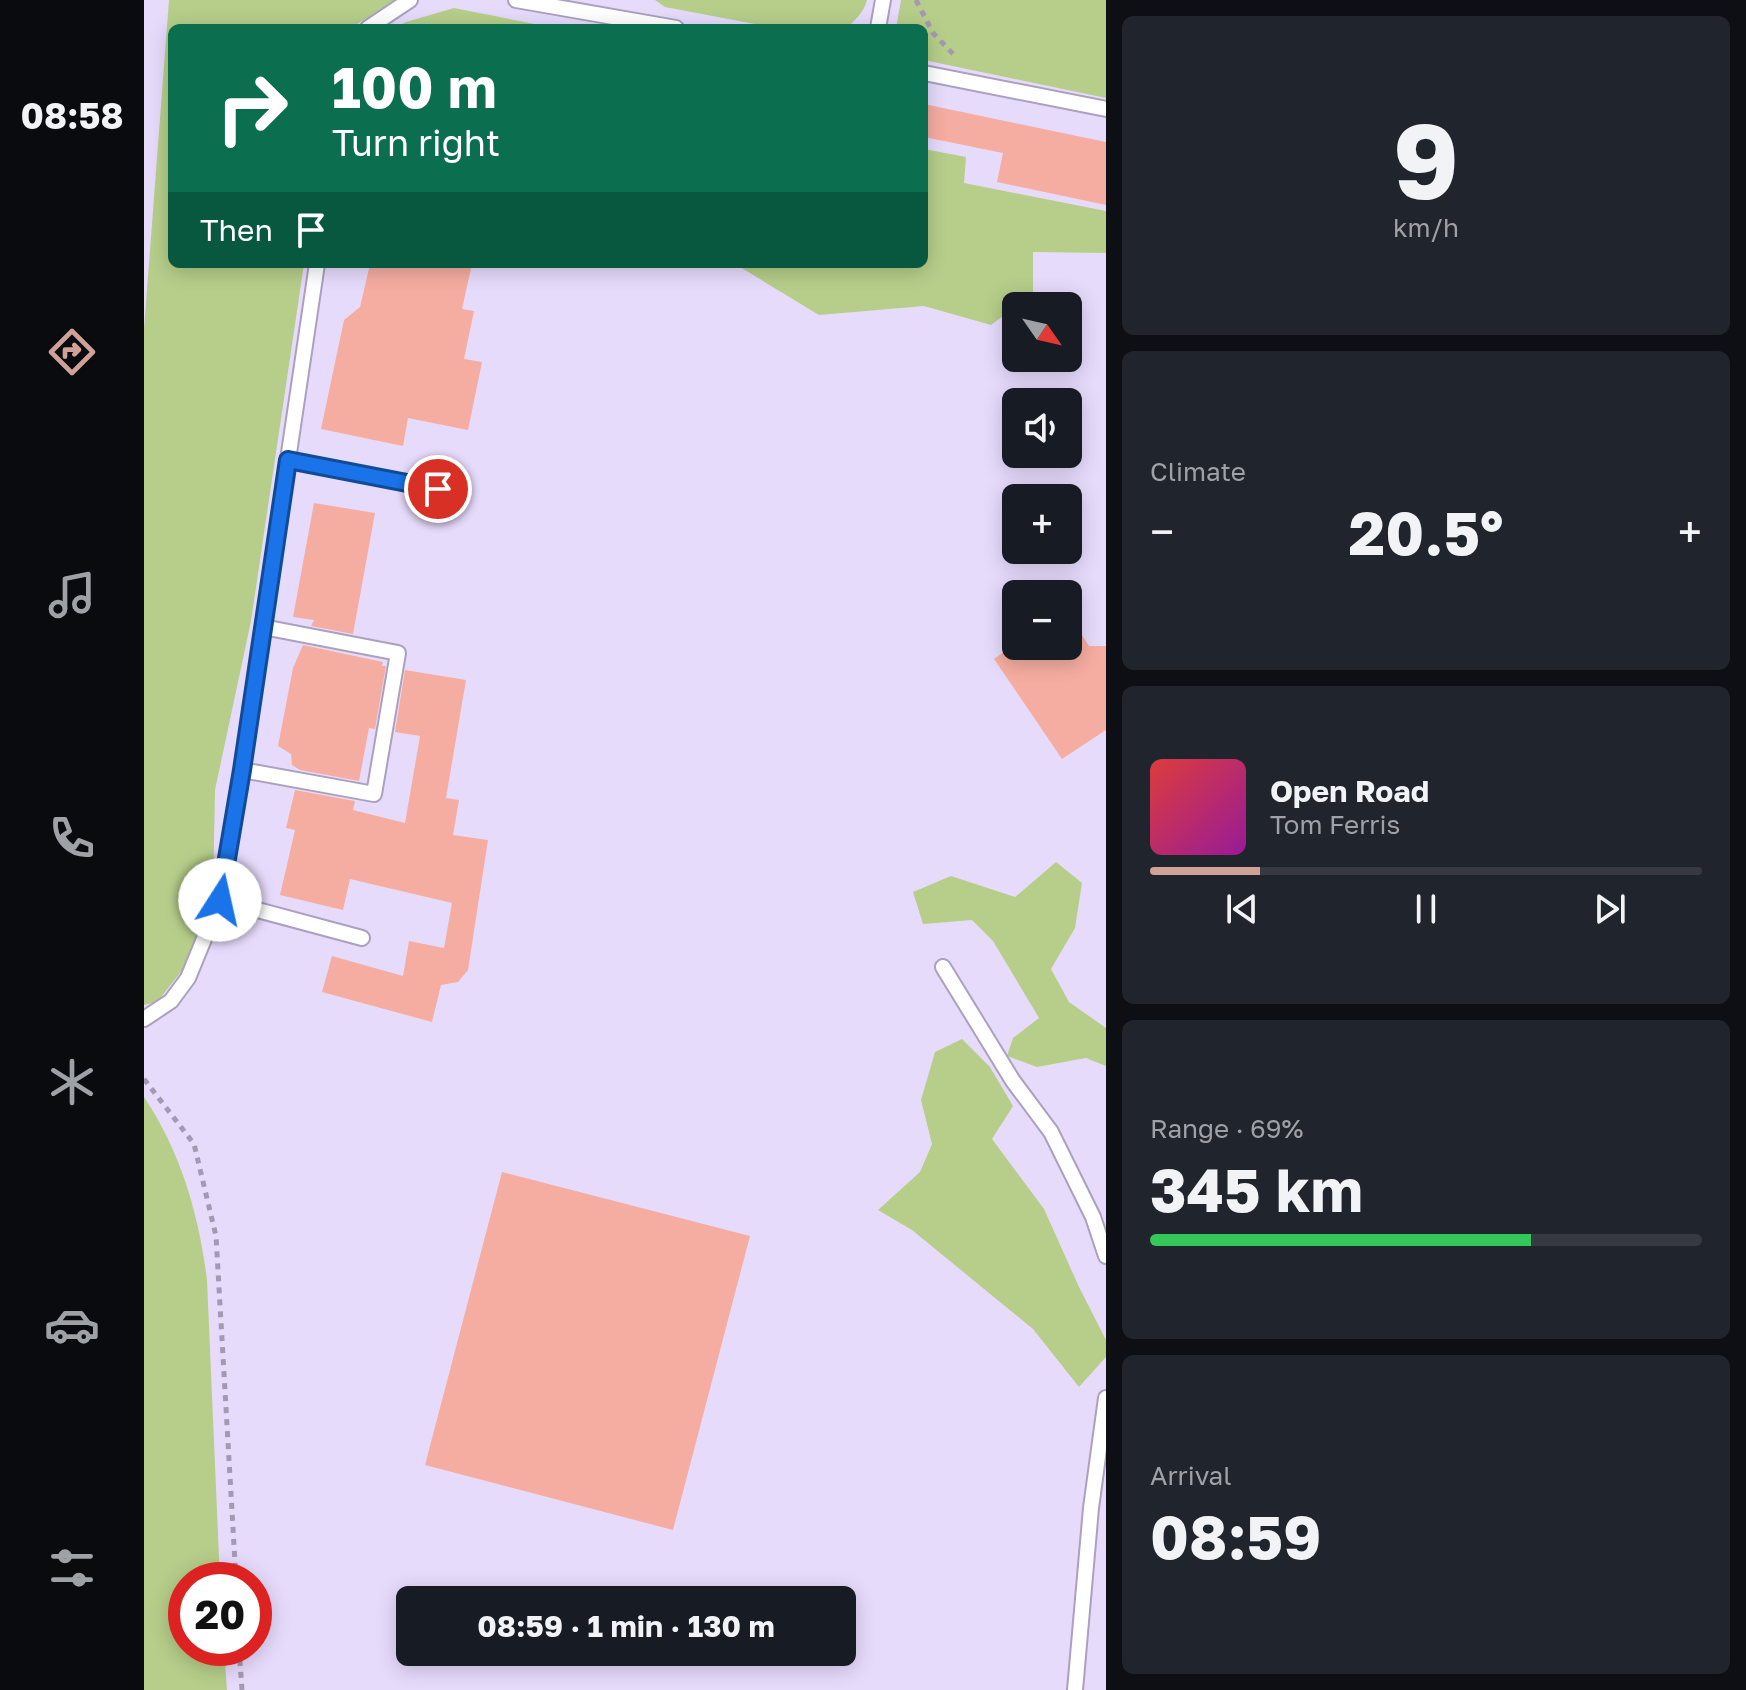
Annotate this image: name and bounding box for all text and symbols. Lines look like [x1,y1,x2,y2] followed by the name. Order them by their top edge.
[332,53,497,120] text: 100 m
[200,56,304,160] icon: right
[21,94,123,137] text: 08:58
[1393,97,1459,222] text: 9
[332,121,500,164] text: Turn right
[289,208,333,252] icon: arrive
[200,212,273,248] text: Then
[1393,212,1459,243] text: km/h
[1002,292,1082,372] north arrow
[1002,292,1082,660] map controls
[44,324,100,380] icon: directions
[1002,388,1082,468] button: sound
[404,455,472,523] pin
[1150,456,1246,487] text: Climate
[416,467,460,511] icon: arrive
[1002,484,1082,564] button: +
[1349,496,1503,568] text: 20.5°
[1150,505,1174,558] text: −
[1678,505,1702,558] text: +
[44,567,100,623] icon: music
[1002,580,1082,660] button: −
[1270,773,1429,809] text: Open Road
[1270,809,1400,840] text: Tom Ferris
[44,810,100,866] icon: phone
[178,858,262,942] position arrow
[1220,887,1264,931] icon: previous
[1404,887,1448,931] icon: pause
[1588,887,1632,931] icon: next
[44,1054,100,1110] icon: climate
[1150,1113,1303,1144] text: Range · 69%
[1150,1153,1363,1225] text: 345 km
[44,1297,100,1353] icon: car
[1150,1460,1231,1491] text: Arrival
[1150,1500,1321,1572] text: 08:59
[44,1540,100,1596] icon: filters
[168,1562,272,1666] speed limit sign: 20
[477,1608,775,1644] text: 08:59 · 1 min · 130 m

